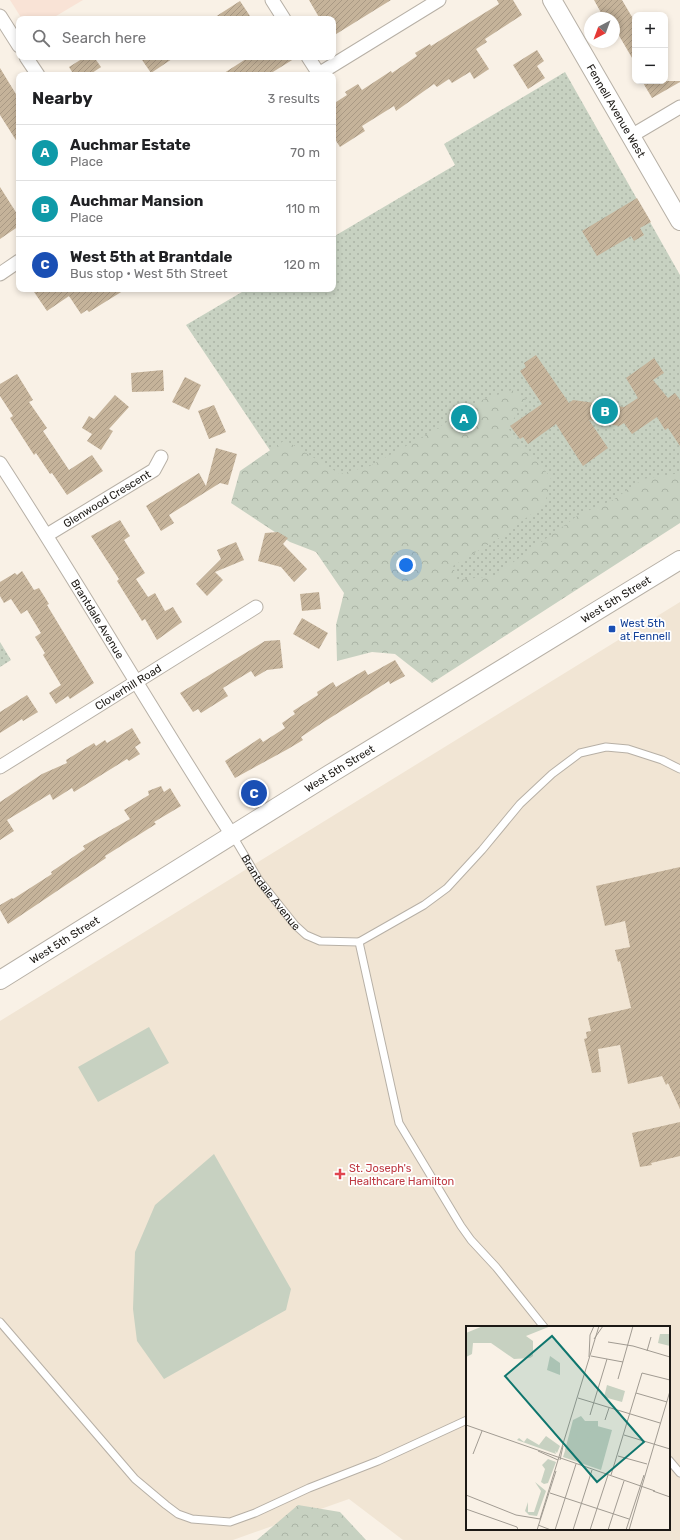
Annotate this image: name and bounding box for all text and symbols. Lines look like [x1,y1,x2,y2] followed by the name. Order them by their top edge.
[584,12,620,48] north arrow
[632,12,668,84] map controls
[632,12,668,48] button: +
[16,16,336,60] search box
[30,27,52,49] icon: search
[62,29,146,47] text: Search here
[632,48,668,84] button: −
[584,62,649,160] street label: Fennell Avenue West
[32,88,93,108] text: Nearby
[268,91,320,106] text: 3 results
[70,136,191,154] text: Auchmar Estate
[40,145,50,160] text: A
[290,145,320,160] text: 70 m
[70,154,103,169] text: Place
[70,192,203,210] text: Auchmar Mansion
[40,201,50,216] text: B
[286,201,320,216] text: 110 m
[70,210,103,225] text: Place
[70,248,232,266] text: West 5th at Brantdale
[40,257,50,272] text: C
[284,257,320,272] text: 120 m
[70,266,228,281] text: Bus stop · West 5th Street
[592,396,618,426] pin: B
[451,403,477,433] pin: A
[61,467,153,530] street label: Glenwood Crescent
[396,555,416,575] your location
[578,573,654,626] street label: West 5th Street
[68,577,127,661] street label: Brantdale Avenue
[620,617,670,643] place label: West 5th at Fennell
[607,624,617,634] marker: West 5th at Fennell
[92,661,164,713] street label: Cloverhill Road
[302,742,377,795] street label: West 5th Street
[241,778,267,808] pin: C
[239,852,303,933] street label: Brantdale Avenue
[27,913,102,966] street label: West 5th Street
[349,1162,454,1188] place label: St. Joseph's Healthcare Hamilton
[334,1168,346,1180] marker: St. Joseph's Healthcare Hamilton
[466,1326,670,1530] inset map

